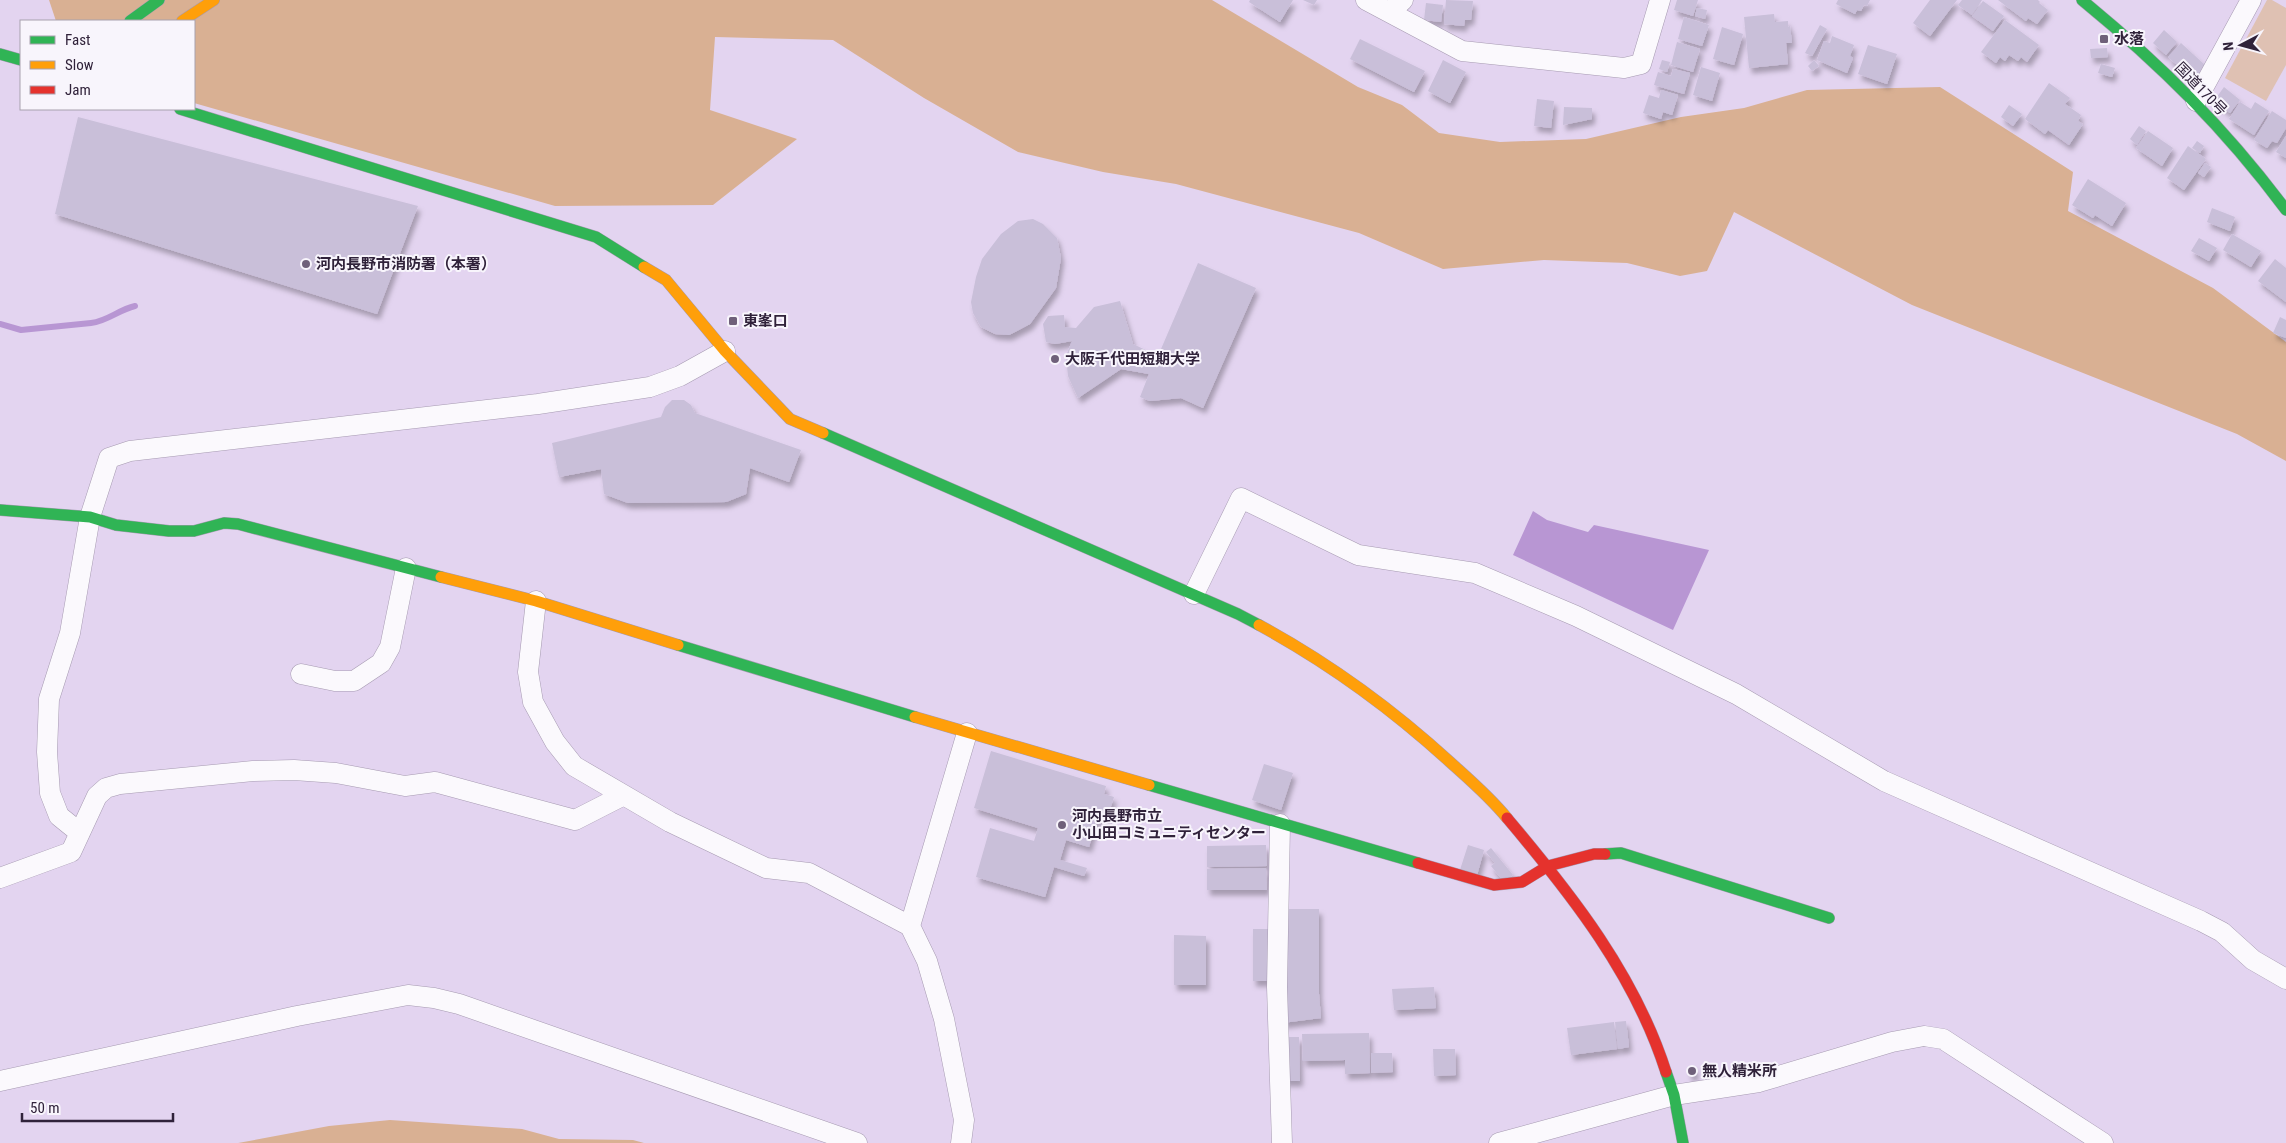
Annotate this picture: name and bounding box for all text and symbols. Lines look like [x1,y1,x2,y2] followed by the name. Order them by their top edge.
[20,20,195,110] legend
[2216,20,2266,70] north arrow
[2114,30,2144,48] place label: 水落
[65,31,90,49] text: Fast
[2098,33,2110,45] marker: 水落
[2220,41,2236,51] text: N
[65,56,94,74] text: Slow
[2171,59,2231,119] street label: 国道170号
[65,81,91,99] text: Jam
[316,255,496,273] place label: 河内長野市消防署（本署）
[300,258,312,270] marker: 河内長野市消防署（本署）
[743,312,788,330] place label: 東峯口
[727,315,739,327] marker: 東峯口
[1065,350,1200,368] place label: 大阪千代田短期大学
[1049,353,1061,365] marker: 大阪千代田短期大学
[1072,807,1266,842] place label: 河内長野市立 小山田コミュニティセンター
[1056,819,1068,831] marker: 河内長野市立 小山田コミュニティセンター
[1702,1062,1777,1080] place label: 無人精米所
[1686,1065,1698,1077] marker: 無人精米所
[22,1090,174,1122] scale bar
[30,1099,60,1117] text: 50 m

